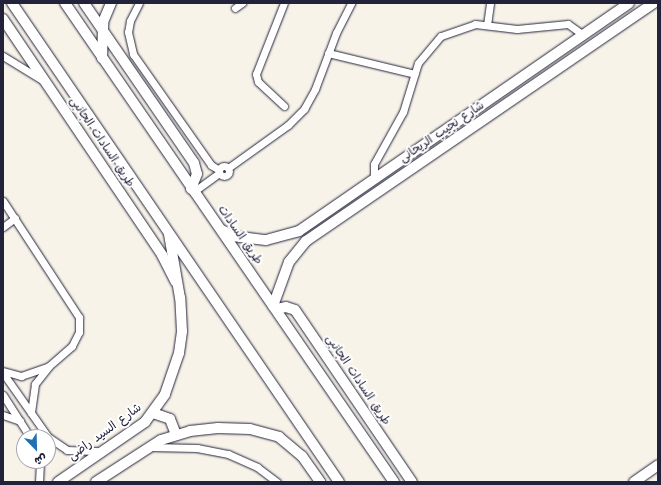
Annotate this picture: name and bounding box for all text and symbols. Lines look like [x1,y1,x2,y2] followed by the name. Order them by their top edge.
[66,94,138,190] street label: طريق السادات الجانبى
[397,98,487,166] street label: شارع نجيب الريحانى
[214,203,266,267] street label: طريق السادات
[322,332,394,428] street label: طريق السادات الجانبى
[65,401,145,463] street label: شارع السيد راضى
[16,429,56,469] north arrow
[32,450,49,469] text: ش

